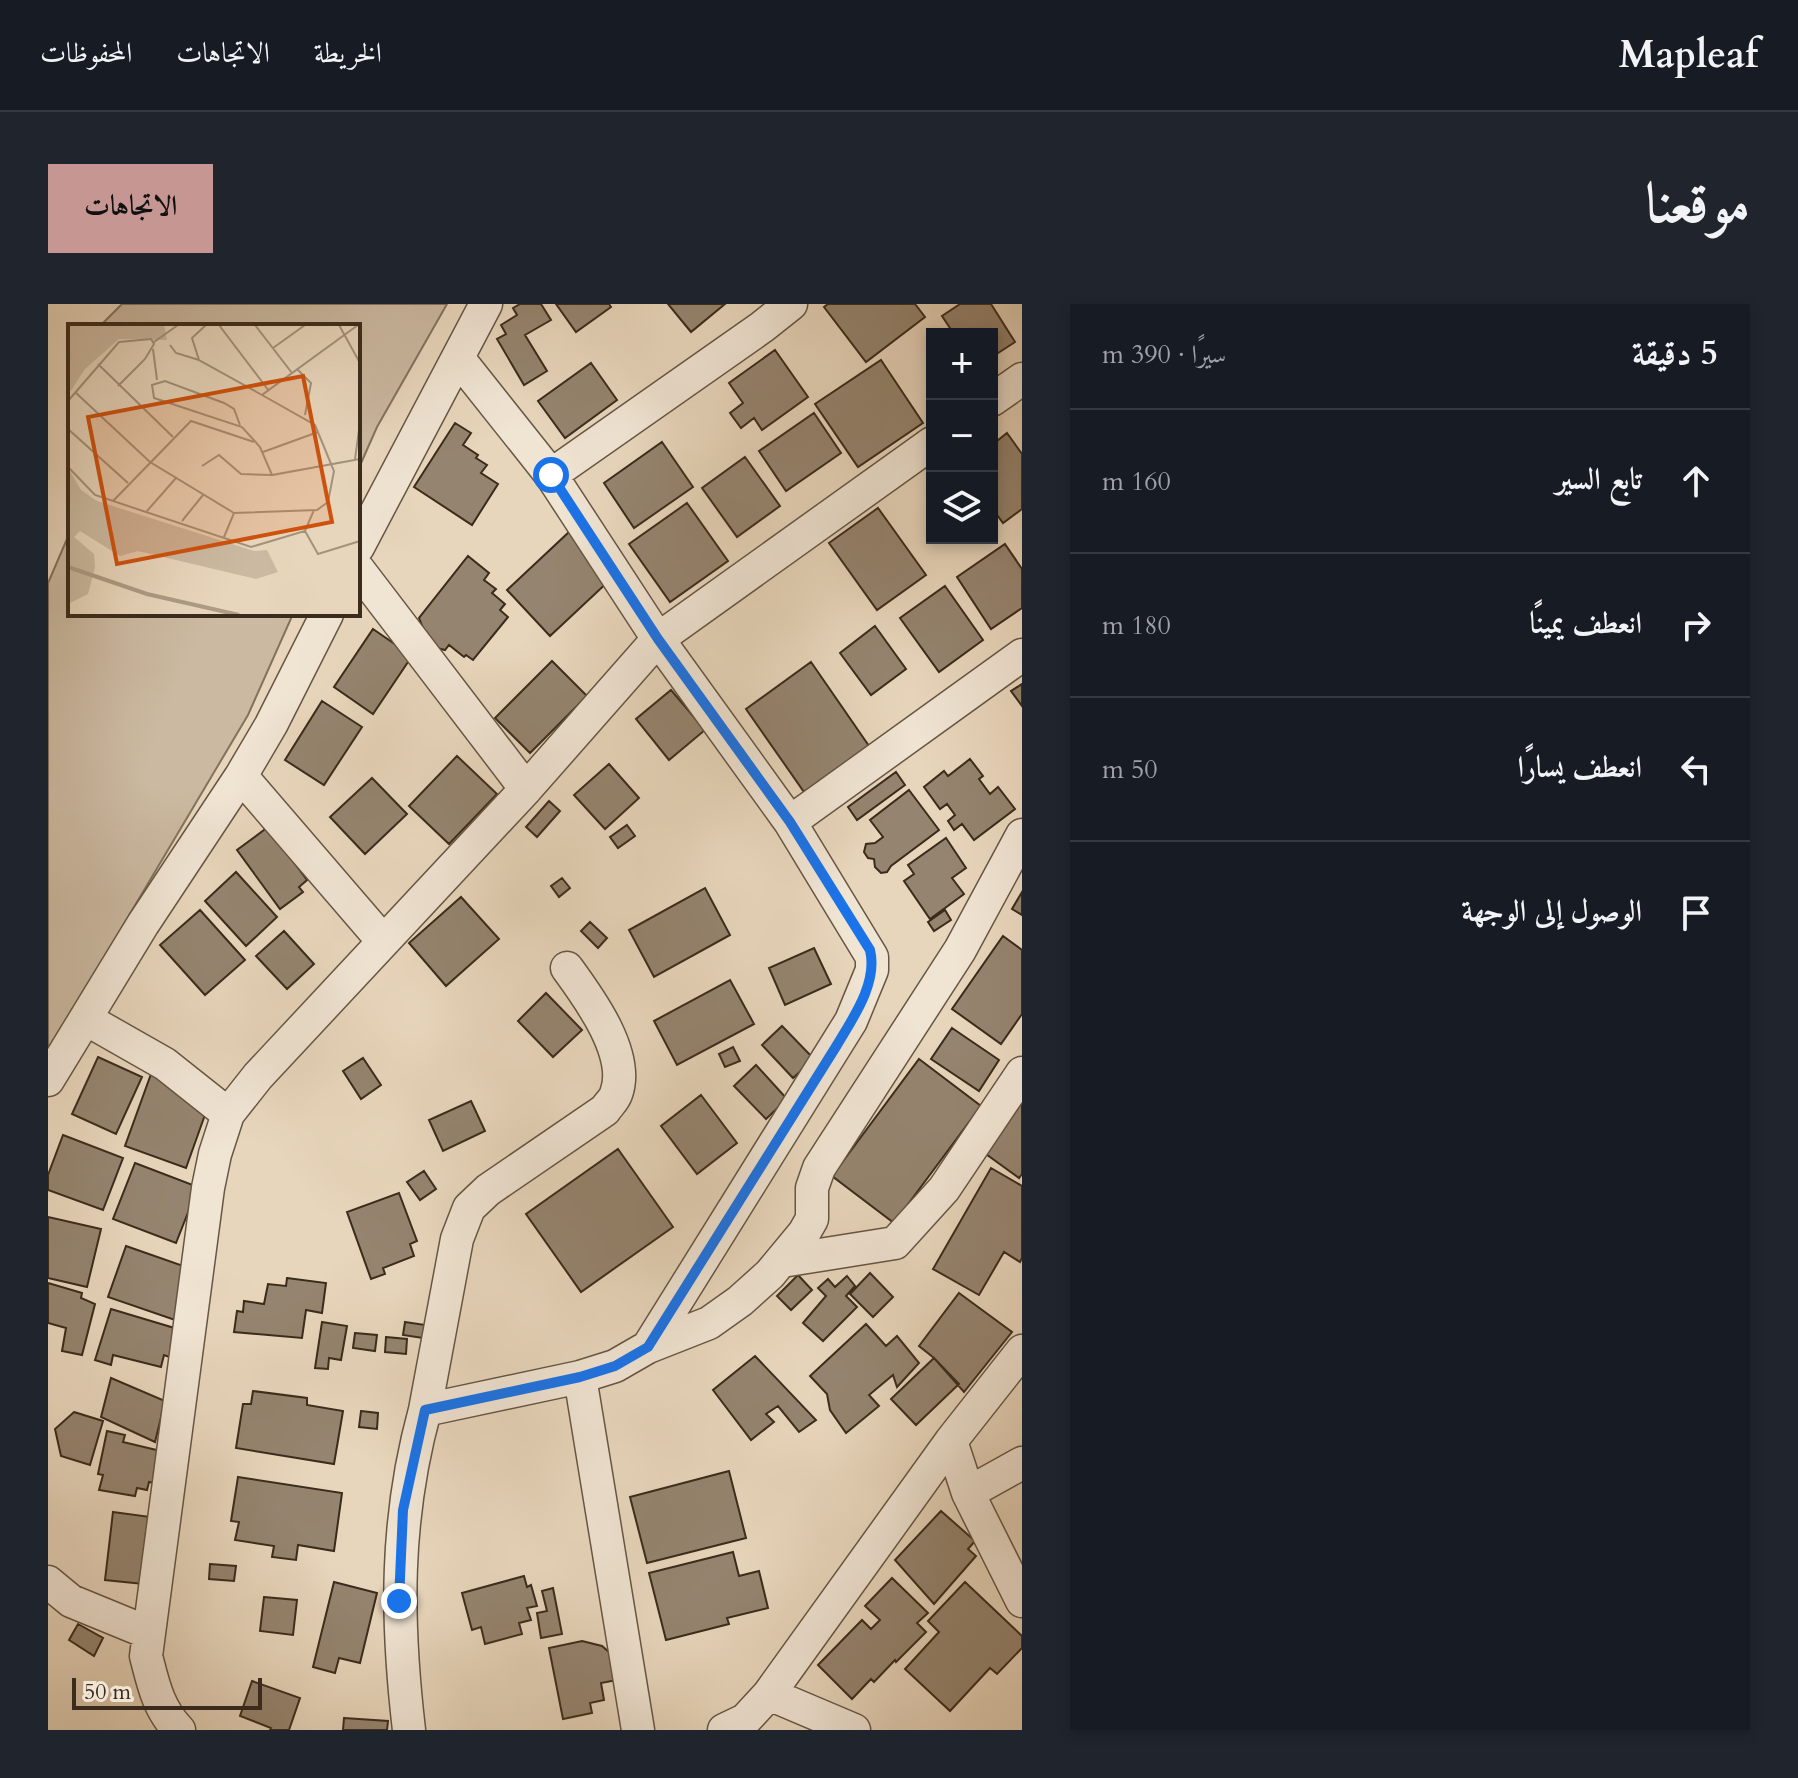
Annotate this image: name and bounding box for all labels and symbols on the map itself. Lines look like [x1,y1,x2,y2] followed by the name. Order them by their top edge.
[68,324,360,616] inset map
[533,457,569,493] route start
[381,1583,417,1619] route end
[72,1674,262,1710] scale bar

